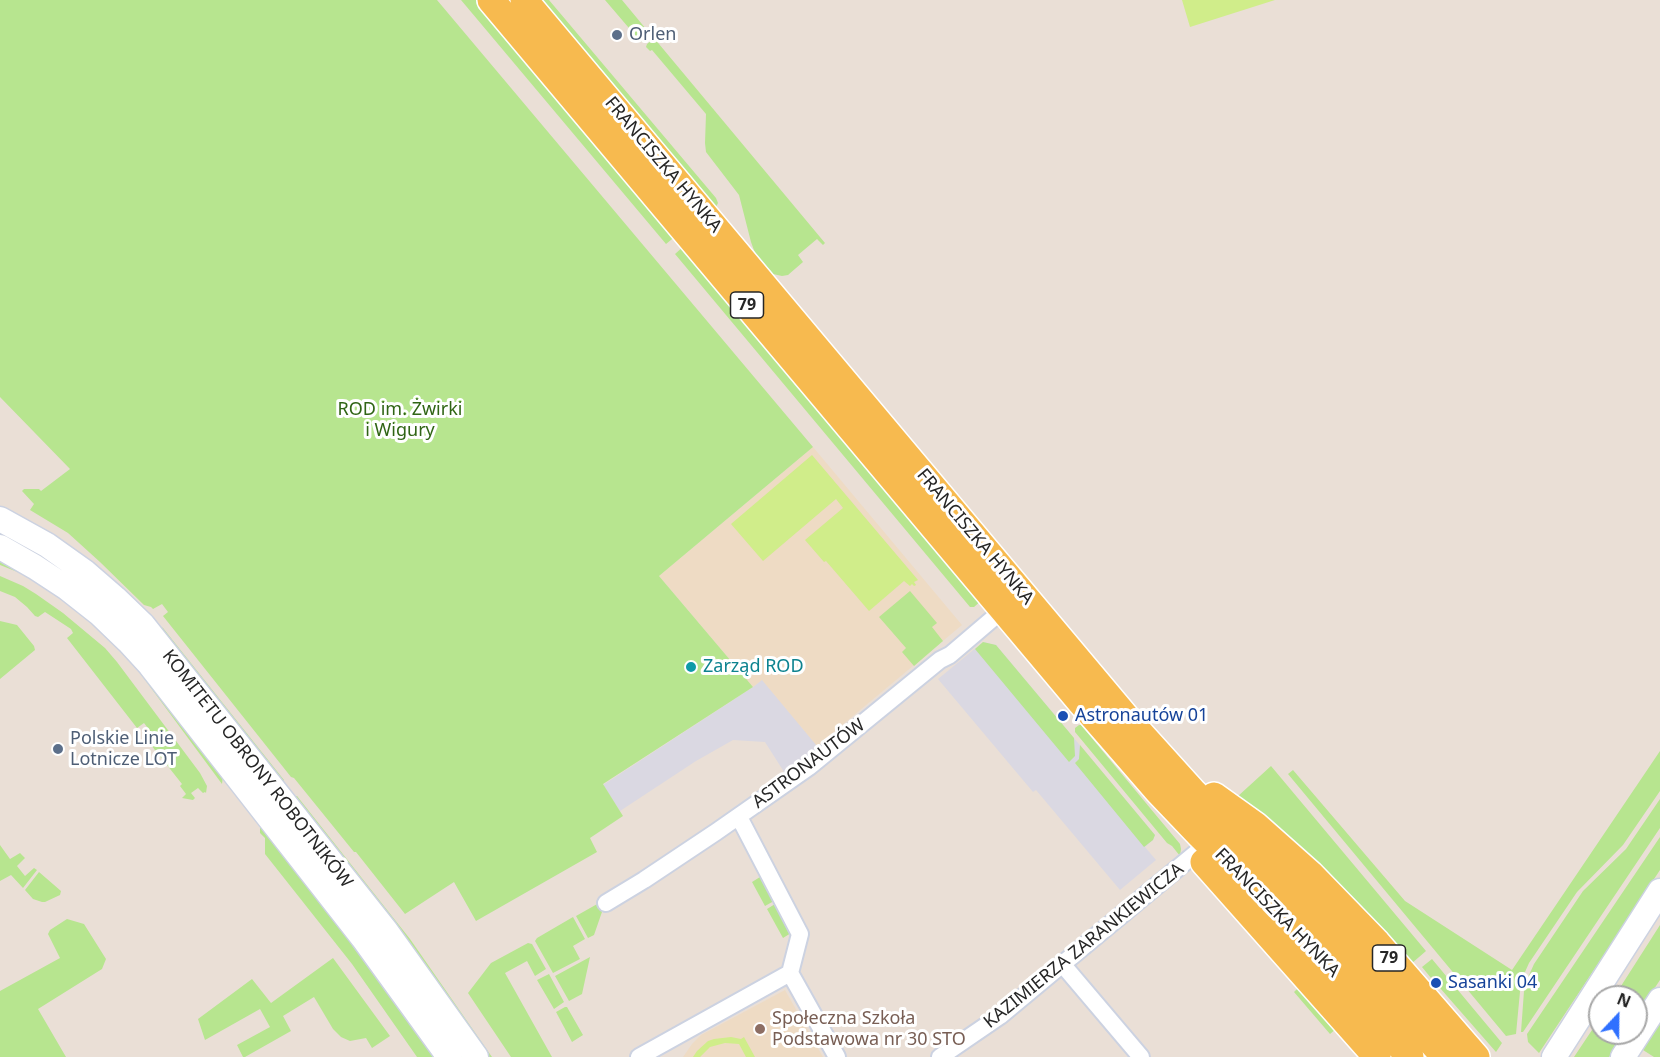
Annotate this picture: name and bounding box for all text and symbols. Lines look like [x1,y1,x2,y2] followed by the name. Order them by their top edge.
[629,24,676,46] place label: Orlen
[610,28,624,42] marker: Orlen
[600,93,726,237] street label: FRANCISZKA HYNKA
[730,292,764,318] road number: 79
[338,399,462,442] park label: ROD im. Żwirki i Wigury
[912,465,1038,609] street label: FRANCISZKA HYNKA
[157,646,357,892] street label: KOMITETU OBRONY ROBOTNIKÓW
[703,656,804,678] place label: Zarząd ROD
[684,660,698,674] marker: Zarząd ROD
[1075,705,1208,727] place label: Astronautów 01
[1056,709,1070,723] marker: Astronautów 01
[748,715,870,813] street label: ASTRONAUTÓW
[70,728,177,771] place label: Polskie Linie Lotnicze LOT
[51,742,65,756] marker: Polskie Linie Lotnicze LOT
[1210,844,1344,982] street label: FRANCISZKA HYNKA
[980,859,1188,1033] street label: KAZIMIERZA ZARANKIEWICZA
[1372,945,1406,971] road number: 79
[1448,972,1537,994] place label: Sasanki 04
[1429,976,1443,990] marker: Sasanki 04
[1588,985,1648,1045] north arrow
[1614,988,1634,1013] text: N
[772,1008,966,1050] place label: Społeczna Szkoła Podstawowa nr 30 STO
[753,1022,767,1036] marker: Społeczna Szkoła Podstawowa nr 30 STO

